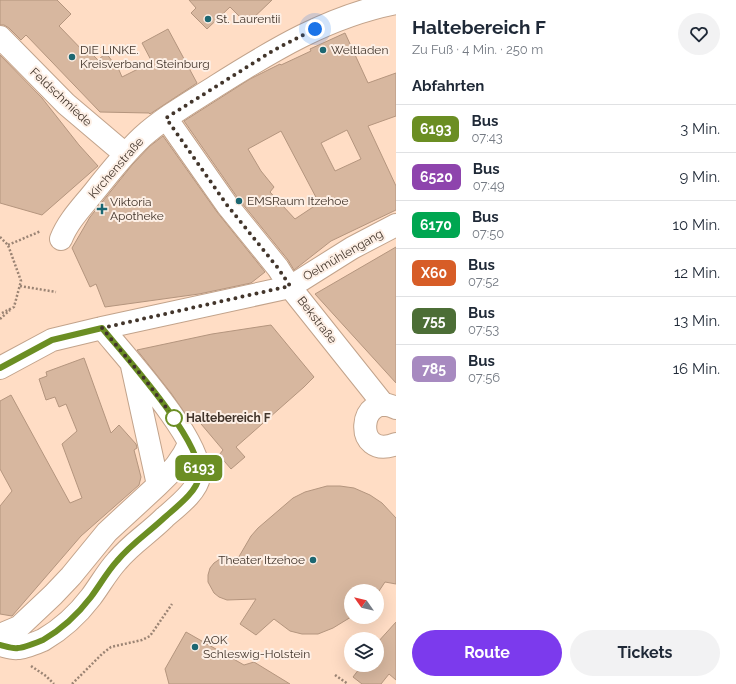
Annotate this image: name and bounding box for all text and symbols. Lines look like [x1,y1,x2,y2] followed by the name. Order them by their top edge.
[216,12,280,26] place label: St. Laurentii
[678,13,720,55] button: heart
[203,14,213,24] marker: St. Laurentii
[412,16,546,38] text: Haltebereich F
[305,19,325,39] your location
[412,42,543,57] text: Zu Fuß · 4 Min. · 250 m
[80,43,210,71] place label: DIE LINKE. Kreisverband Steinburg
[331,43,388,57] place label: Weltladen
[318,45,328,55] marker: Weltladen
[67,52,77,62] marker: DIE LINKE. Kreisverband Steinburg
[27,65,95,129] street label: Feldschmiede
[412,77,484,95] text: Abfahrten
[471,112,498,130] text: Bus
[680,120,720,138] text: 3 Min.
[420,121,451,137] text: 6193
[471,130,503,145] text: 07:43
[86,135,146,201] street label: Kirchenstraße
[473,160,500,178] text: Bus
[679,168,720,186] text: 9 Min.
[420,169,453,185] text: 6520
[473,178,505,193] text: 07:49
[247,194,349,208] place label: EMSRaum Itzehoe
[110,195,164,223] place label: Viktoria Apotheke
[234,196,244,206] marker: EMSRaum Itzehoe
[97,204,107,214] marker: Viktoria Apotheke
[472,208,499,226] text: Bus
[673,216,720,234] text: 10 Min.
[420,217,452,233] text: 6170
[300,226,386,284] street label: Oelmühlengang
[472,226,504,241] text: 07:50
[468,256,495,274] text: Bus
[674,264,720,282] text: 12 Min.
[421,265,447,281] text: X60
[468,274,499,289] text: 07:52
[294,294,340,346] street label: Bekstraße
[468,304,495,322] text: Bus
[674,312,720,330] text: 13 Min.
[422,313,446,329] text: 755
[468,322,499,337] text: 07:53
[468,352,495,370] text: Bus
[673,360,720,378] text: 16 Min.
[422,361,446,377] text: 785
[468,370,500,385] text: 07:56
[165,409,183,427] marker: Haltebereich F
[186,411,271,425] place label: Haltebereich F
[171,455,227,481] line badge: 6193
[183,460,215,476] text: 6193
[218,553,305,567] place label: Theater Itzehoe
[308,555,318,565] marker: Theater Itzehoe
[344,584,384,624] north arrow
[344,584,384,672] map controls
[412,630,562,676] button: Route
[570,630,720,676] button: Tickets
[344,632,384,672] button: layers
[203,633,310,661] place label: AOK Schleswig-Holstein
[190,642,200,652] marker: AOK Schleswig-Holstein

